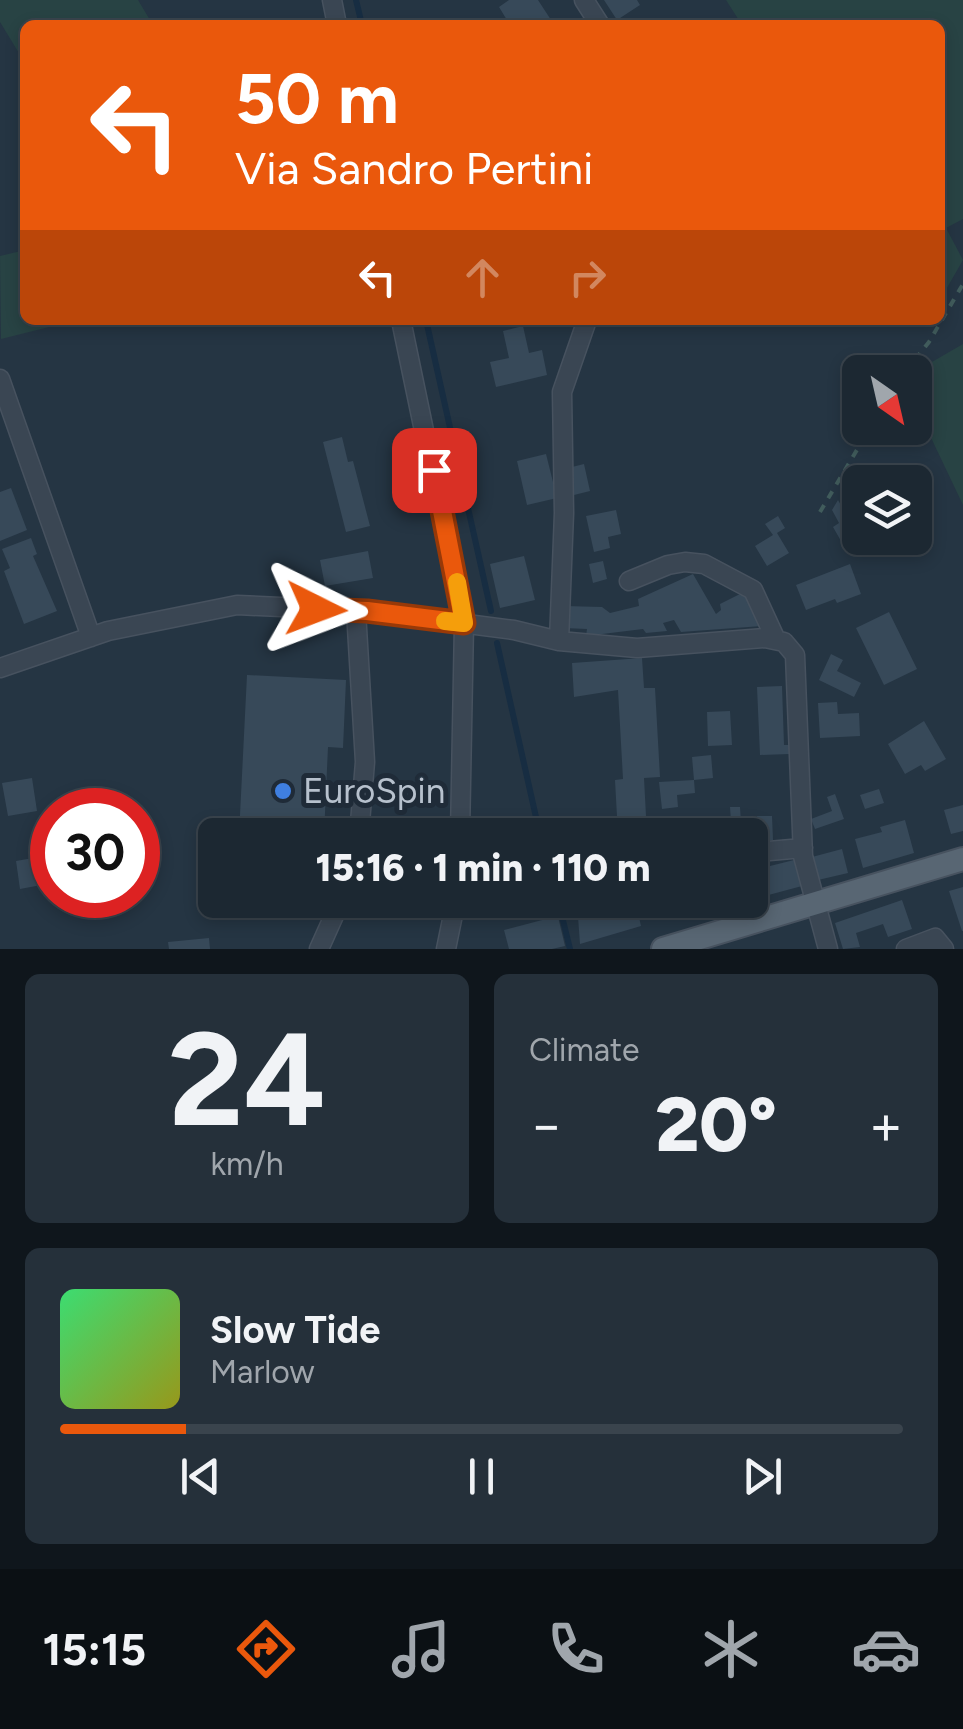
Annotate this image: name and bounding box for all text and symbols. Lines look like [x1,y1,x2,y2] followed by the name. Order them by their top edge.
[235,56,399,141] text: 50 m
[70,60,200,190] icon: left
[235,141,594,195] text: Via Sandro Pertini
[350,250,405,305] icon: left
[455,250,510,305] icon: ahead
[560,250,615,305] icon: right
[842,355,932,445] north arrow
[842,355,932,555] map controls
[392,428,477,513] pin
[407,443,462,498] icon: arrive
[842,465,932,555] button: layers
[264,557,368,661] position arrow
[303,770,445,812] place label: EuroSpin
[272,780,294,802] marker: EuroSpin
[30,788,160,918] speed limit sign: 30
[315,845,651,891] text: 15:16 · 1 min · 110 m
[168,1002,326,1158] text: 24
[529,1031,640,1069] text: Climate
[655,1080,777,1170] text: 20°
[529,1092,563,1158] text: −
[869,1092,903,1158] text: +
[210,1145,284,1183] text: km/h
[210,1307,380,1353] text: Slow Tide
[210,1353,314,1391] text: Marlow
[173,1449,228,1504] icon: previous
[454,1449,509,1504] icon: pause
[735,1449,790,1504] icon: next
[231,1614,301,1684] icon: directions
[386,1614,456,1684] icon: music
[541,1614,611,1684] icon: phone
[696,1614,766,1684] icon: climate
[851,1614,921,1684] icon: car
[42,1622,146,1676] text: 15:15

